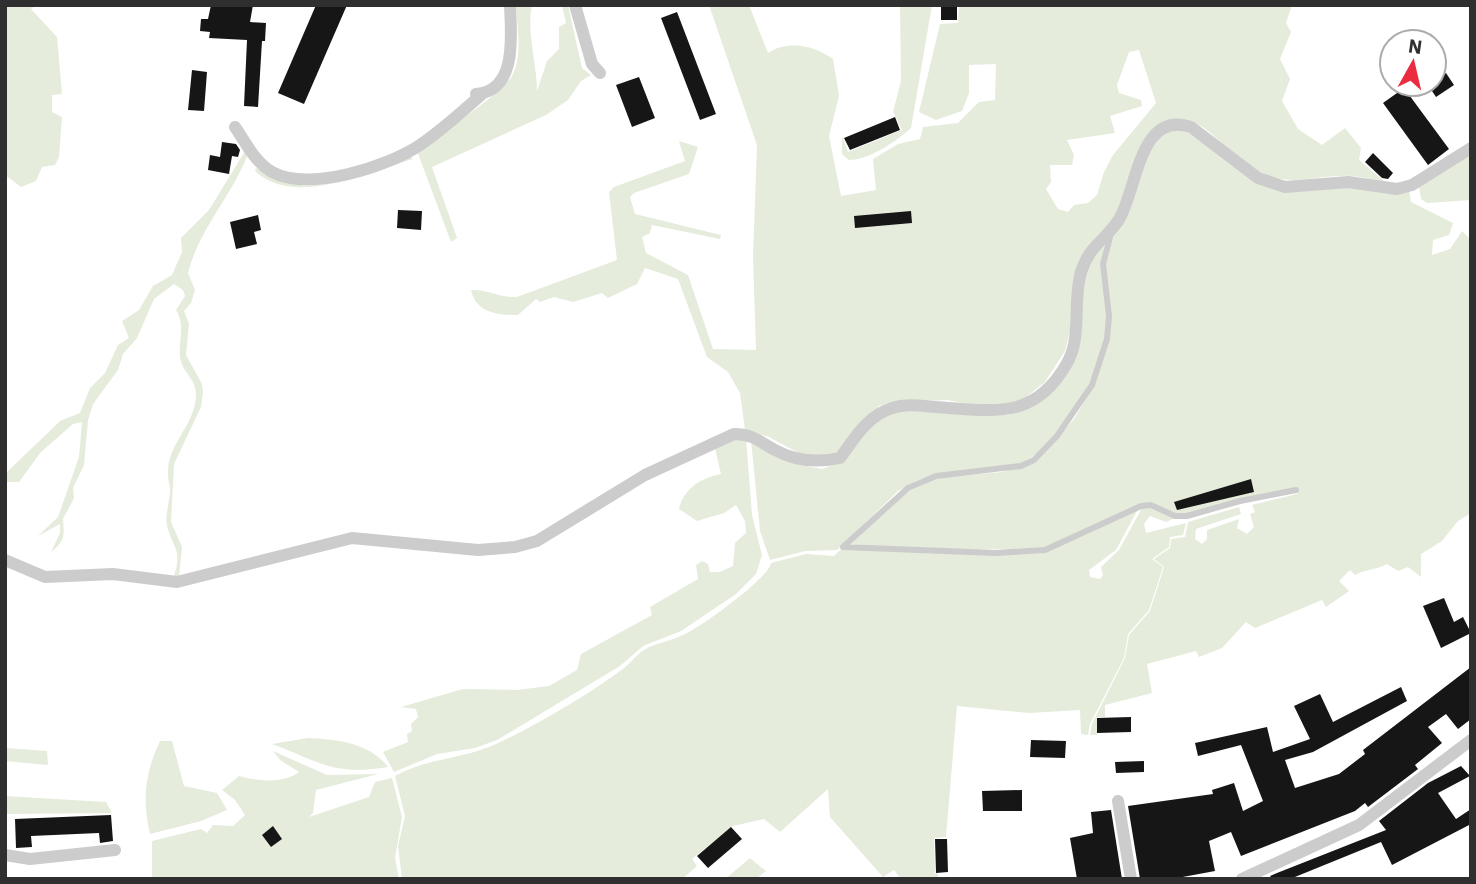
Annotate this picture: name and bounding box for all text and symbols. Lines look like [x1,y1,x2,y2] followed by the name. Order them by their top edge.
[1378,28,1448,98] north arrow
[1407,33,1424,59] text: N

